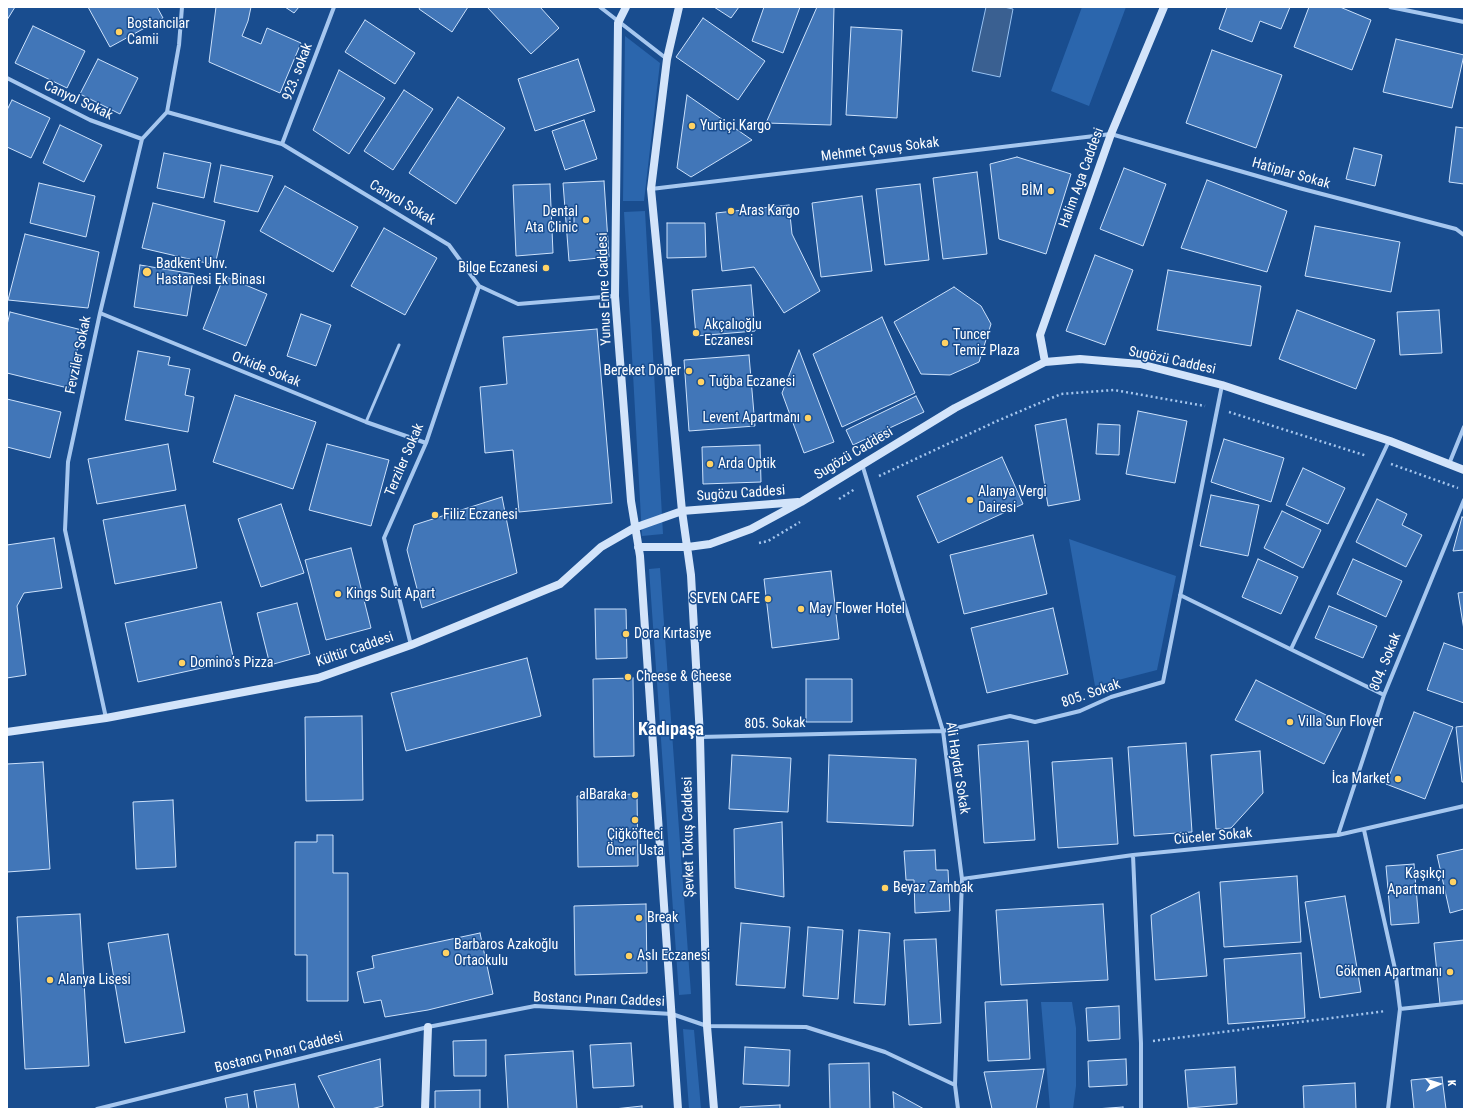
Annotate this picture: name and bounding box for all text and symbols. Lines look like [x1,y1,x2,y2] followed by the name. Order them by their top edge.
[127,16,190,48] place label: Bostancilar Camii
[114,27,124,37] marker: Bostancilar Camii
[279,41,317,103] street label: 923. sokak
[41,78,115,124] street label: Canyol Sokak
[700,118,771,134] place label: Yurtiçi Kargo
[687,121,697,131] marker: Yurtiçi Kargo
[1056,126,1108,230] street label: Halim Aga Caddesi
[820,134,940,166] street label: Mehmet Çavuş Sokak
[1250,155,1332,193] street label: Hatiplar Sokak
[366,177,438,229] street label: Canyol Sokak
[1021,183,1043,199] place label: BİM
[1046,186,1056,196] marker: BİM
[739,203,800,219] place label: Aras Kargo
[525,204,578,236] place label: Dental Ata Clinic
[726,206,736,216] marker: Aras Kargo
[581,215,591,225] marker: Dental Ata Clinic
[595,232,615,346] street label: Yunus Emre Caddesi
[156,256,265,288] place label: Badkent Unv. Hastanesi Ek Binası
[458,260,538,276] place label: Bilge Eczanesi
[541,263,551,273] marker: Bilge Eczanesi
[141,266,153,278] marker: Badkent Unv. Hastanesi Ek Binası
[63,314,95,396] street label: Fevziler Sokak
[704,317,762,350] place label: Akçalıoğlu Eczanesi
[953,327,1020,360] place label: Tuncer Temiz Plaza
[691,328,701,338] marker: Akçalıoğlu Eczanesi
[940,338,950,348] marker: Tuncer Temiz Plaza
[1127,344,1217,378] street label: Sugözü Caddesi
[229,349,303,391] street label: Orkide Sokak
[603,363,681,379] place label: Bereket Döner
[684,366,694,376] marker: Bereket Döner
[709,374,795,390] place label: Tuğba Eczanesi
[696,377,706,387] marker: Tuğba Eczanesi
[703,410,800,426] place label: Levent Apartmanı
[803,413,813,423] marker: Levent Apartmanı
[382,421,428,499] street label: Terziler Sokak
[812,424,896,484] street label: Sugözü Caddesi
[718,456,776,472] place label: Arda Optik
[705,459,715,469] marker: Arda Optik
[696,483,786,505] street label: Sugözu Caddesi
[978,484,1047,516] place label: Alanya Vergi Dairesi
[965,495,975,505] marker: Alanya Vergi Dairesi
[443,507,518,523] place label: Filiz Eczanesi
[430,510,440,520] marker: Filiz Eczanesi
[346,586,435,602] place label: Kings Suit Apart
[333,589,343,599] marker: Kings Suit Apart
[689,591,760,607] place label: SEVEN CAFE
[763,594,773,604] marker: SEVEN CAFE
[809,601,905,617] place label: May Flower Hotel
[796,604,806,614] marker: May Flower Hotel
[634,626,711,642] place label: Dora Kırtasiye
[314,629,396,671] street label: Kültür Caddesi
[621,629,631,639] marker: Dora Kırtasiye
[1367,630,1405,694] street label: 804. Sokak
[190,655,274,671] place label: Domino’s Pizza
[177,658,187,668] marker: Domino’s Pizza
[636,669,732,685] place label: Cheese & Cheese
[623,672,633,682] marker: Cheese & Cheese
[1059,676,1123,712] street label: 805. Sokak
[1298,714,1383,730] place label: Villa Sun Flover
[744,715,806,733] street label: 805. Sokak
[1285,717,1295,727] marker: Villa Sun Flover
[638,719,704,741] district label: Kadıpaşa
[941,721,973,815] street label: Ali Haydar Sokak
[1332,771,1390,787] place label: İca Market
[1393,774,1403,784] marker: İca Market
[680,776,698,898] street label: Şevket Tokuş Caddesi
[579,787,627,803] place label: alBaraka
[630,790,640,800] marker: alBaraka
[630,815,640,825] marker: Çiğköfteci Ömer Usta
[1173,825,1253,849] street label: Cüceler Sokak
[606,827,664,860] place label: Çiğköfteci Ömer Usta
[1387,866,1445,898] place label: Kaşıkçı Apartmanı
[1448,877,1458,887] marker: Kaşıkçı Apartmanı
[893,880,973,896] place label: Beyaz Zambak
[880,883,890,893] marker: Beyaz Zambak
[647,910,678,926] place label: Break
[634,913,644,923] marker: Break
[454,937,558,970] place label: Barbaros Azakoğlu Ortaokulu
[441,948,451,958] marker: Barbaros Azakoğlu Ortaokulu
[637,948,710,964] place label: Aslı Eczanesi
[624,951,634,961] marker: Aslı Eczanesi
[1336,964,1442,980] place label: Gökmen Apartmanı
[1445,967,1455,977] marker: Gökmen Apartmanı
[58,972,131,988] place label: Alanya Lisesi
[45,975,55,985] marker: Alanya Lisesi
[533,989,665,1011] street label: Bostancı Pınarı Caddesi
[213,1029,345,1077] street label: Bostancı Pınarı Caddesi
[1419,1064,1459,1104] north arrow
[1445,1080,1458,1087] text: K

